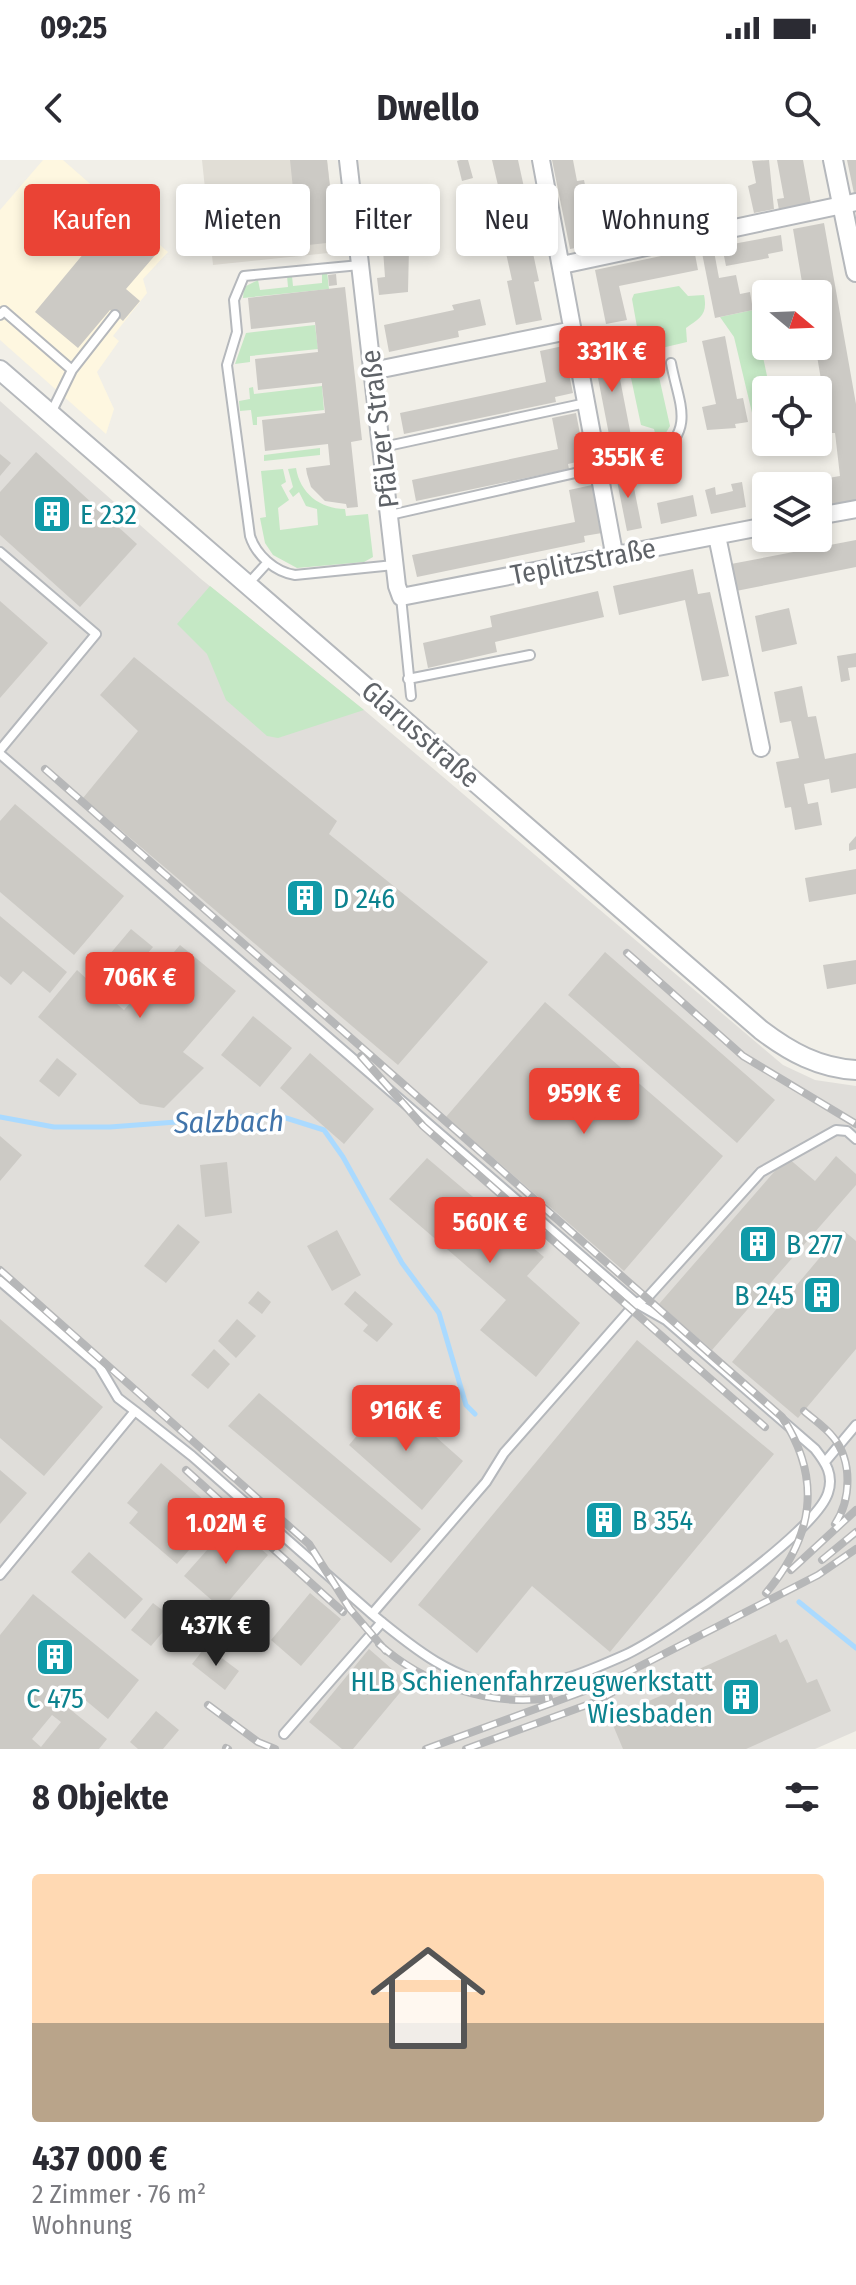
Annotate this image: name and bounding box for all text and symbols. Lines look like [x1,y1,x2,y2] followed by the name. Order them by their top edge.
[40,10,107,46] text: 09:25
[32,86,76,130] icon: back
[376,86,480,130] text: Dwello
[780,86,824,130] icon: search
[24,184,160,256] chip: Kaufen
[176,184,310,256] chip: Mieten
[326,184,440,256] chip: Filter
[456,184,558,256] chip: Neu
[574,184,737,256] chip: Wohnung
[752,280,832,360] north arrow
[752,280,832,552] map controls
[547,326,677,394] pin: 331K €
[577,336,647,367] text: 331K €
[353,348,406,510] street label: Pfälzer Straße
[752,376,832,456] button: locate
[563,432,693,500] pin: 355K €
[592,442,664,473] text: 355K €
[752,472,832,552] button: layers
[31,493,73,535] building icon: E 232
[80,498,137,531] place label: E 232
[508,531,659,592] street label: Teplitzstraße
[355,674,486,795] street label: Glarusstraße
[284,877,326,919] building icon: D 246
[333,882,395,915] place label: D 246
[75,952,205,1020] pin: 706K €
[103,962,177,993] text: 706K €
[519,1068,649,1136] pin: 959K €
[547,1078,621,1109] text: 959K €
[173,1103,284,1141] water label: Salzbach
[425,1197,555,1265] pin: 560K €
[452,1207,528,1238] text: 560K €
[737,1223,779,1265] building icon: B 277
[786,1228,843,1261] place label: B 277
[801,1274,843,1316] building icon: B 245
[734,1279,794,1312] place label: B 245
[341,1385,471,1453] pin: 916K €
[370,1395,442,1426] text: 916K €
[152,1498,300,1566] pin: 1.02M €
[583,1499,625,1541] building icon: B 354
[632,1504,693,1537] place label: B 354
[186,1508,266,1539] text: 1.02M €
[151,1600,281,1668] pin: 437K €
[181,1610,251,1641] text: 437K €
[34,1636,76,1678] building icon: C 475
[351,1665,714,1730] place label: HLB Schienenfahrzeugwerkstatt Wiesbaden
[720,1676,762,1718] building icon: HLB Schienenfahrzeugwerkstatt Wiesbaden
[26,1682,84,1715] place label: C 475
[780,1775,824,1819] icon: filters
[32,1777,169,1818] text: 8 Objekte
[356,1926,500,2070] icon: home
[32,2138,168,2179] text: 437 000 €
[32,2179,206,2210] text: 2 Zimmer · 76 m²
[32,2210,132,2241] text: Wohnung

